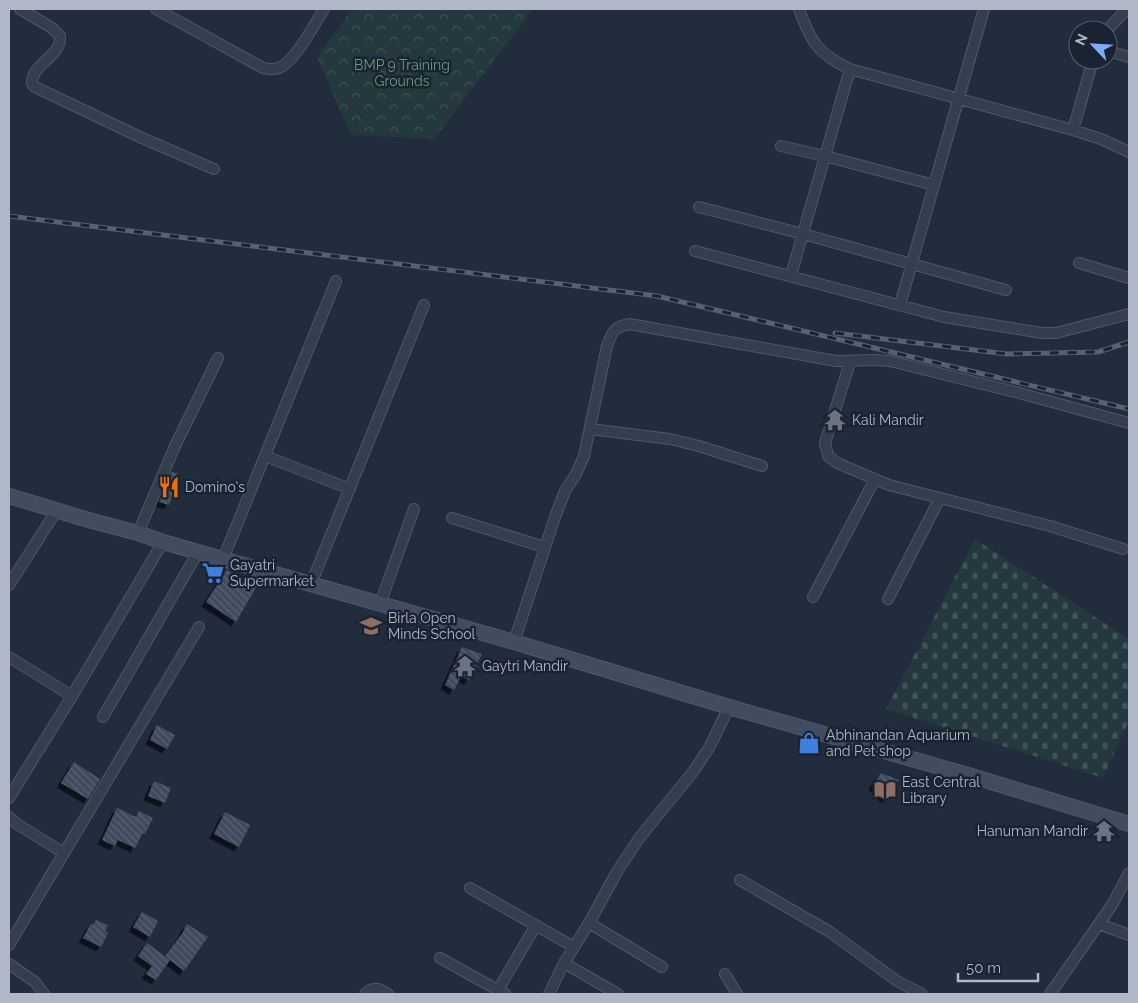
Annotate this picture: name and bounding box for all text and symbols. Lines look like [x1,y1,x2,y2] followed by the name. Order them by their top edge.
[1068,20,1118,70] north arrow
[1072,31,1091,48] text: N
[354,57,450,89] park label: BMP 9 Training Grounds
[822,407,848,433] temple icon: Kali Mandir
[852,412,924,428] place label: Kali Mandir
[156,474,182,500] restaurant icon: Domino's
[185,479,245,495] place label: Domino's
[230,557,314,589] place label: Gayatri Supermarket
[200,560,226,586] supermarket icon: Gayatri Supermarket
[388,610,476,642] place label: Birla Open Minds School
[358,613,384,639] school or university icon: Birla Open Minds School
[452,653,478,679] temple icon: Gaytri Mandir
[482,658,568,674] place label: Gaytri Mandir
[826,727,970,759] place label: Abhinandan Aquarium and Pet shop
[796,730,822,756] shop icon: Abhinandan Aquarium and Pet shop
[902,774,980,806] place label: East Central Library
[872,777,898,803] library icon: East Central Library
[1091,818,1117,844] temple icon: Hanuman Mandir
[977,823,1088,839] place label: Hanuman Mandir
[958,950,1038,982] scale bar
[966,959,1001,977] text: 50 m

